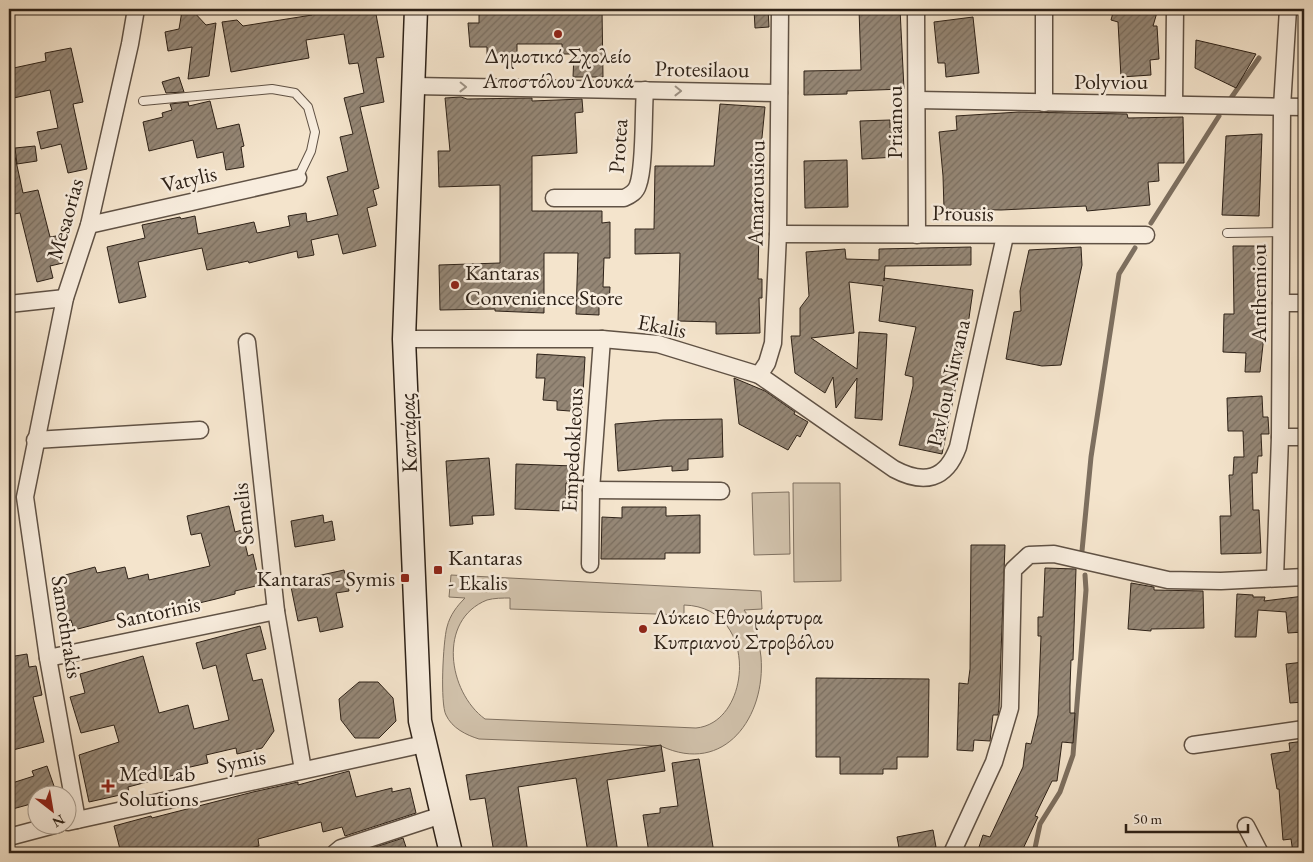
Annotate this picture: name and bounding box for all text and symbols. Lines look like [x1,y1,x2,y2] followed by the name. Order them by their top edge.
[552,28,564,40] marker: Δημοτικό Σχολείο Αποστόλου Λουκά
[482,41,634,95] place label: Δημοτικό Σχολείο Αποστόλου Λουκά
[654,54,750,84] street label: Protesilaou
[1074,67,1148,96] street label: Polyviou
[459,82,467,92] one-way arrow
[880,85,909,159] street label: Priamou
[674,86,682,96] one-way arrow
[602,118,634,174] street label: Protea
[741,139,771,247] street label: Amarousiou
[159,159,219,199] street label: Vatylis
[40,175,90,263] street label: Mesaorias
[932,198,994,228] street label: Prousis
[1244,243,1273,343] street label: Anthemiou
[465,258,623,312] place label: Kantaras Convenience Store
[449,279,461,291] marker: Kantaras Convenience Store
[635,307,689,345] street label: Ekalis
[919,316,977,450] street label: Pavlou Nirvana
[554,387,590,513] street label: Empedokleous
[392,393,424,473] street label: Καντάρας
[225,482,261,546] street label: Semelis
[448,543,522,597] place label: Kantaras - Ekalis
[256,564,395,593] place label: Kantaras - Symis
[432,564,444,576] marker: Kantaras - Ekalis
[399,572,411,584] marker: Kantaras - Symis
[45,573,89,681] street label: Samothrakis
[113,589,203,635] street label: Santorinis
[652,602,834,656] place label: Λύκειο Εθνομάρτυρα Κυπριανού Στροβόλου
[637,623,649,635] marker: Λύκειο Εθνομάρτυρα Κυπριανού Στροβόλου
[214,742,268,780] street label: Symis
[119,759,199,813] place label: Med Lab Solutions
[101,779,115,793] marker: Med Lab Solutions
[28,784,78,834] north arrow
[1126,802,1248,834] scale bar
[1133,809,1162,828] text: 50 m
[49,811,68,832] text: N

